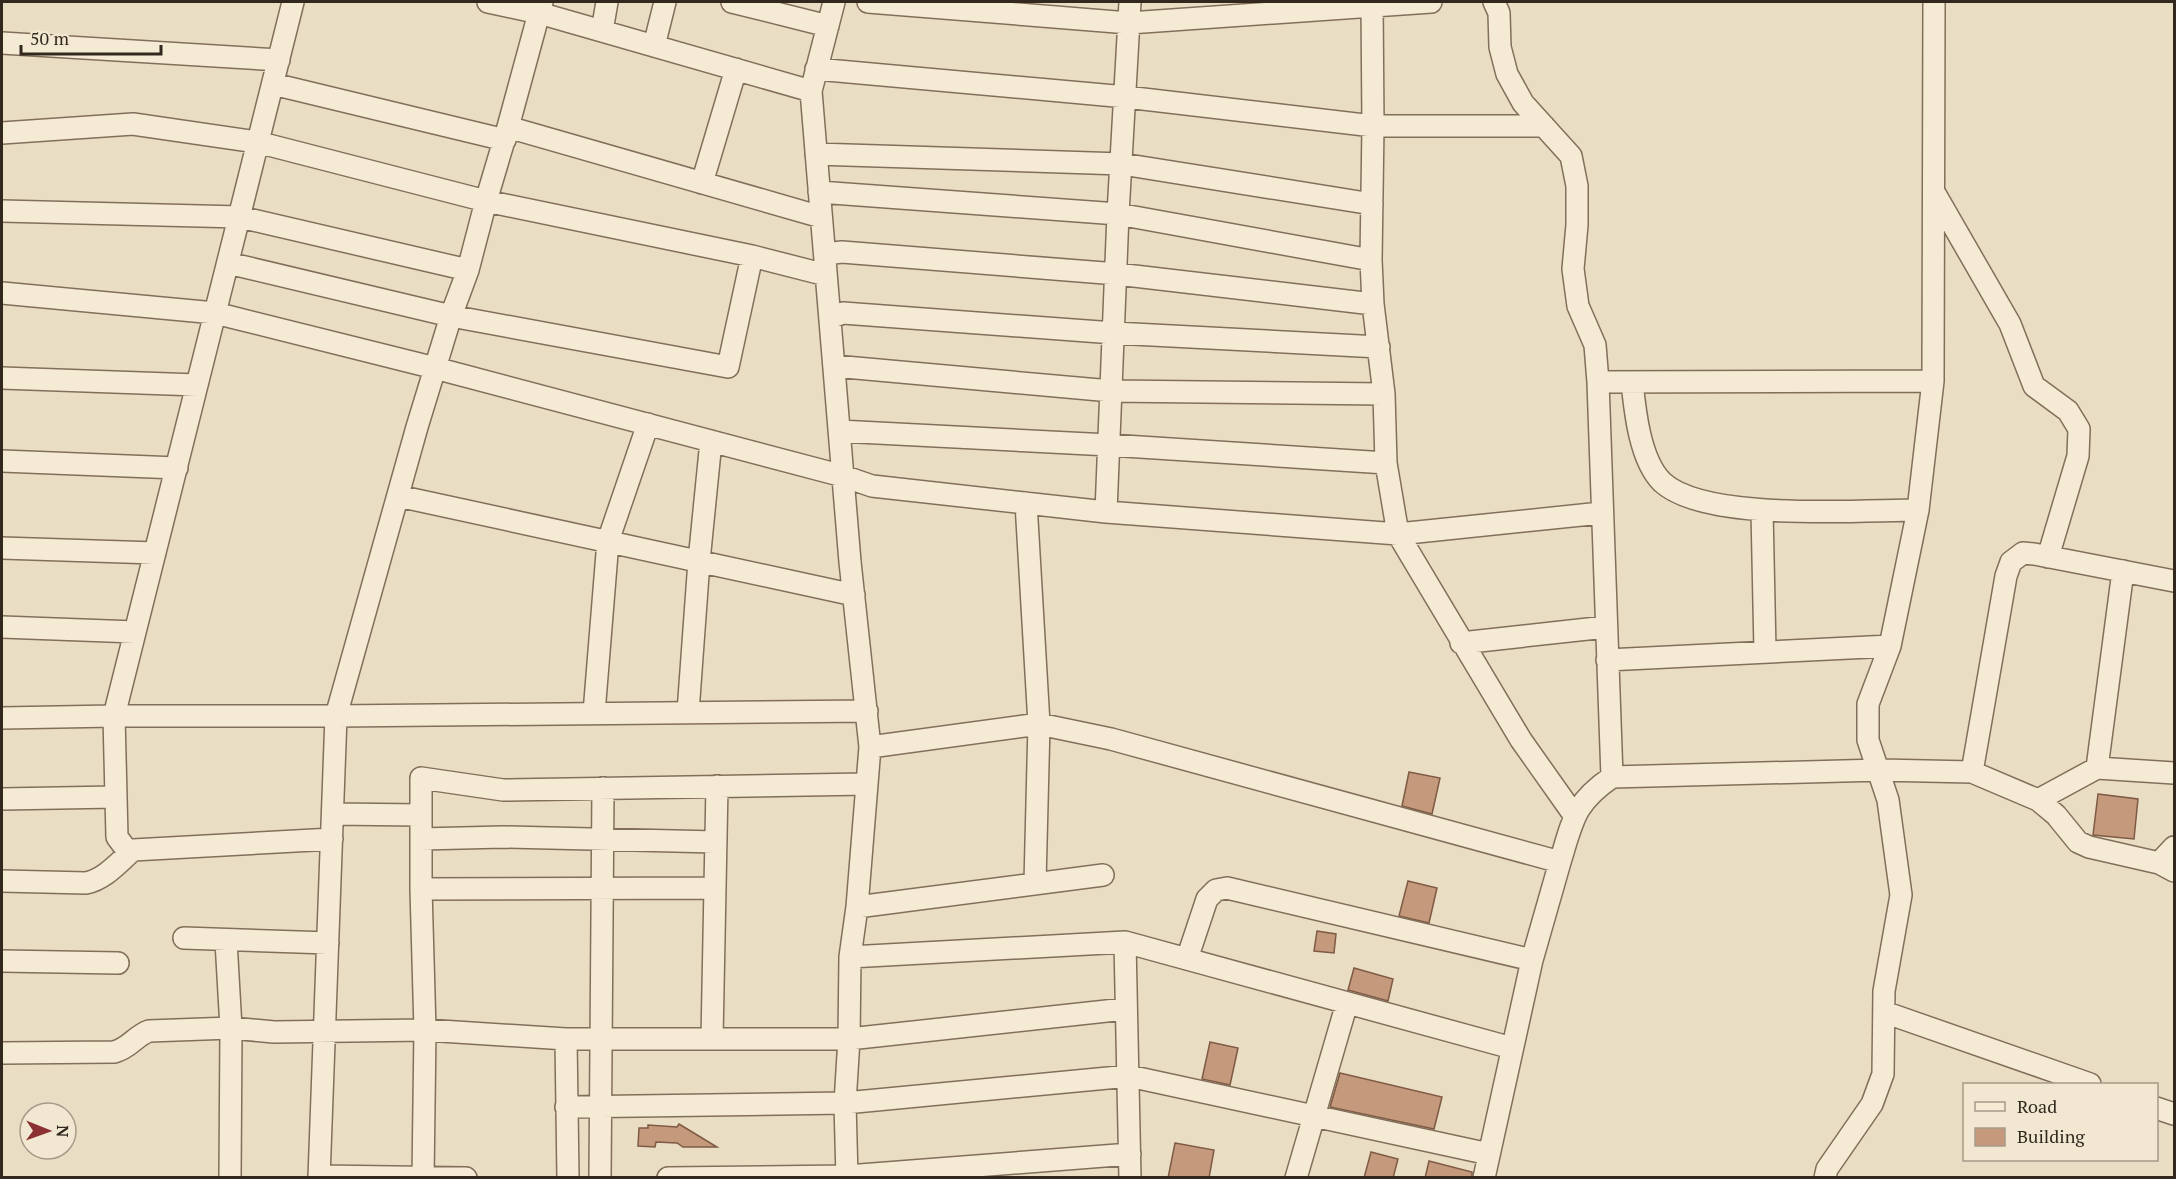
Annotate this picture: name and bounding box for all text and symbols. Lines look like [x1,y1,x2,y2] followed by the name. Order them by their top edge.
[21,18,160,56] scale bar
[30,26,70,50] text: 50 m
[1963,1083,2158,1161] legend
[2017,1094,2057,1118] text: Road
[18,1101,78,1161] north arrow
[2017,1124,2085,1148] text: Building
[52,1125,74,1138] text: N

